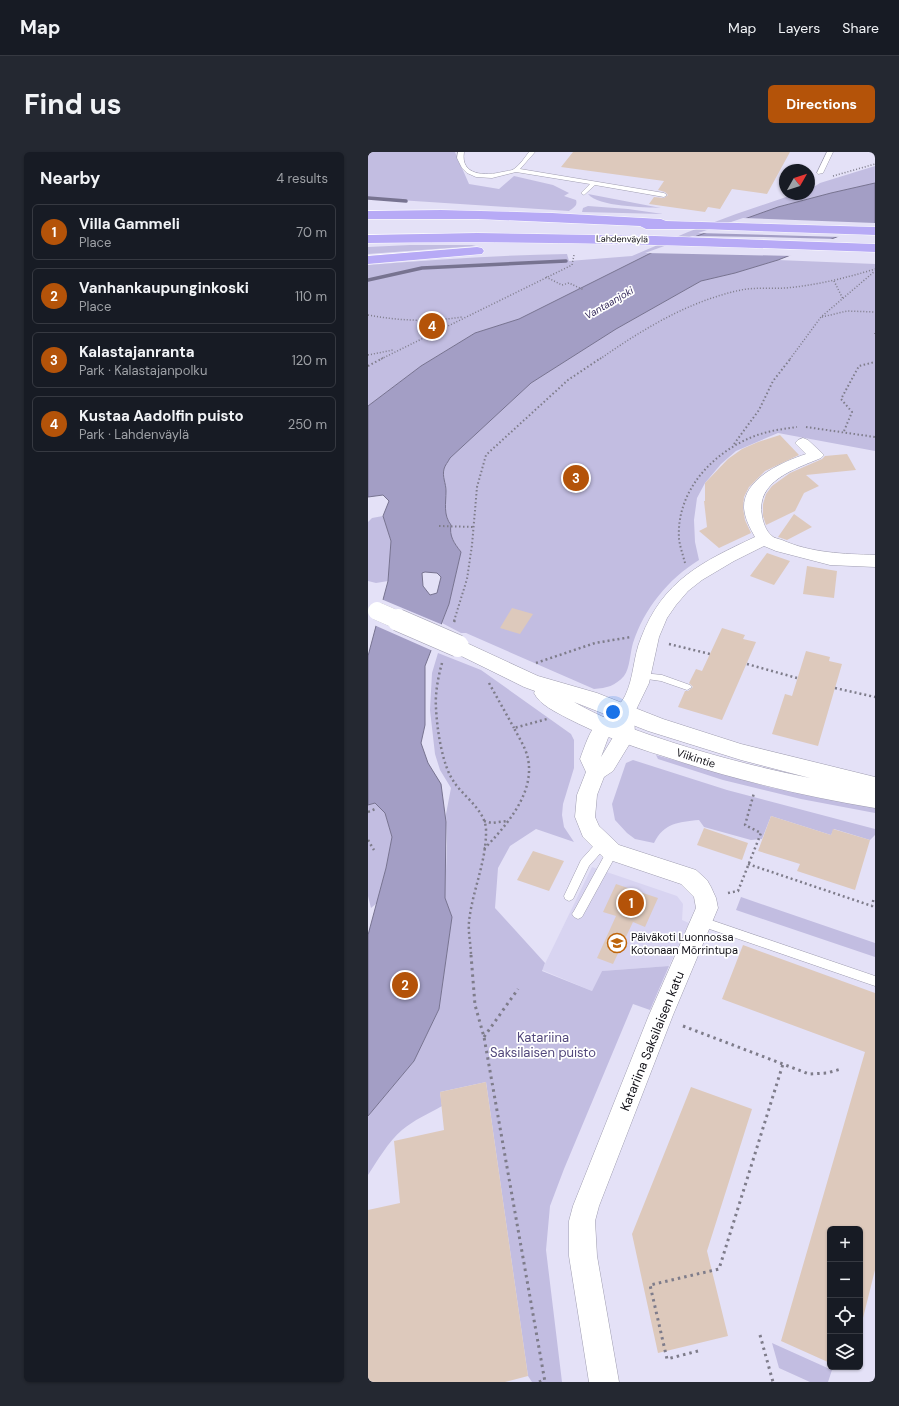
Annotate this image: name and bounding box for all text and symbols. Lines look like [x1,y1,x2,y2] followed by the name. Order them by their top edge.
[20,15,60,40] text: Map
[728,19,756,37] text: Map
[778,19,820,37] text: Layers
[842,19,879,37] text: Share
[768,85,875,123] button: Directions
[24,86,122,123] text: Find us
[779,164,815,200] north arrow
[40,167,100,189] text: Nearby
[276,170,328,187] text: 4 results
[79,214,180,234] text: Villa Gammeli
[52,224,56,241] text: 1
[296,224,327,241] text: 70 m
[596,233,648,245] street label: Lahdenväylä
[79,234,111,251] text: Place
[79,278,249,298] text: Vanhankaupunginkoski
[582,284,636,322] water label: Vantaanjoki
[50,288,58,305] text: 2
[295,288,327,305] text: 110 m
[79,298,111,315] text: Place
[419,311,445,341] pin: 4
[79,342,195,362] text: Kalastajanranta
[50,352,58,369] text: 3
[292,352,327,369] text: 120 m
[79,362,207,379] text: Park · Kalastajanpolku
[79,406,244,426] text: Kustaa Aadolfin puisto
[50,416,58,433] text: 4
[288,416,327,433] text: 250 m
[79,426,189,443] text: Park · Lahdenväylä
[563,463,589,493] pin: 3
[603,702,623,722] your location
[675,745,717,771] street label: Viikintie
[618,888,644,918] pin: 1
[631,930,738,957] place label: Päiväkoti Luonnossa Kotonaan Mörrintupa
[606,932,628,954] school or university icon: Päiväkoti Luonnossa Kotonaan Mörrintupa
[616,968,688,1114] street label: Katariina Saksilaisen katu
[392,970,418,1000] pin: 2
[490,1029,596,1061] park label: Katariina Saksilaisen puisto
[827,1226,863,1370] map controls
[827,1226,863,1262] button: +
[827,1262,863,1298] button: −
[827,1298,863,1334] button: locate
[827,1334,863,1370] button: layers

